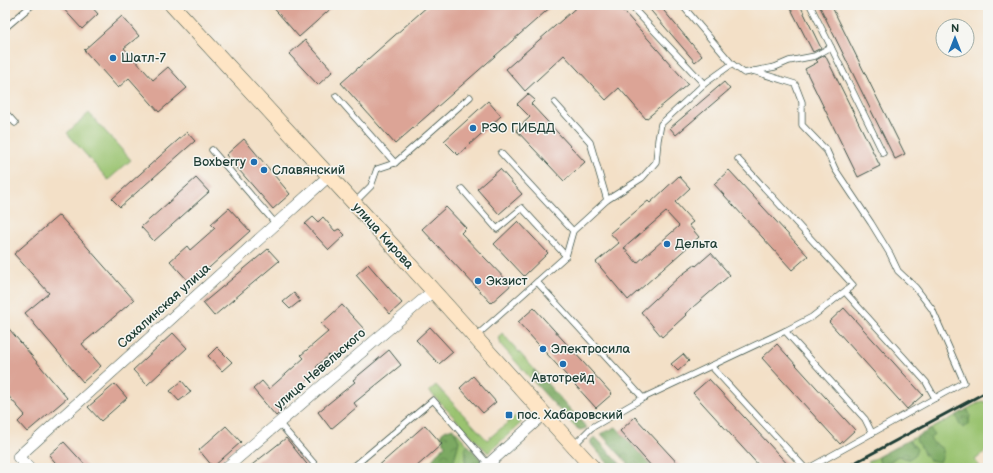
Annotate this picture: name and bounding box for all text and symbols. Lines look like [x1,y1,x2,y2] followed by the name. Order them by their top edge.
[935,18,975,58] north arrow
[951,22,959,35] text: N
[121,50,166,66] place label: Шатл-7
[108,53,118,63] marker: Шатл-7
[481,120,555,136] place label: РЭО ГИБДД
[468,123,478,133] marker: РЭО ГИБДД
[193,154,246,170] place label: Boxberry
[249,157,259,167] marker: Boxberry
[272,162,345,178] place label: Славянский
[259,165,269,175] marker: Славянский
[349,200,417,273] street label: улица Кирова
[675,236,718,252] place label: Дельта
[662,239,672,249] marker: Дельта
[114,260,214,352] street label: Сахалинская улица
[486,273,528,289] place label: Экзист
[473,276,483,286] marker: Экзист
[271,325,369,413] street label: улица Невельского
[551,341,631,357] place label: Электросила
[538,344,548,354] marker: Электросила
[558,359,568,369] marker: Автотрейд
[531,370,595,386] place label: Автотрейд
[517,407,623,423] place label: пос. Хабаровский
[504,410,514,420] marker: пос. Хабаровский

